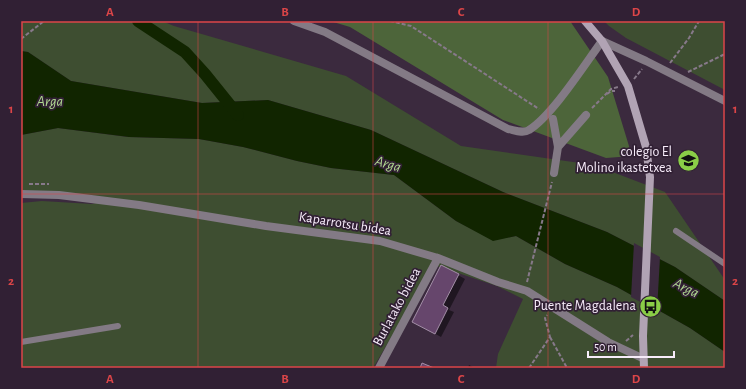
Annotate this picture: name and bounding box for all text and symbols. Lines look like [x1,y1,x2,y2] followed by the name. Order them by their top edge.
[106,6,114,19] text: A
[281,6,289,19] text: B
[458,6,465,19] text: C
[632,6,641,19] text: D
[36,94,63,109] water label: Arga
[9,103,13,116] text: 1
[733,103,737,116] text: 1
[576,145,673,175] place label: colegio El Molino ikastetxea
[675,147,701,173] school or university icon: colegio El Molino ikastetxea
[372,153,403,175] water label: Arga
[298,210,393,238] street label: Kaparrotsu bidea
[371,265,424,348] street label: Burlatako bidea
[8,275,14,288] text: 2
[670,275,701,301] water label: Arga
[732,275,738,288] text: 2
[638,293,664,319] bus stop icon: Puente Magdalena
[534,299,637,313] place label: Puente Magdalena
[588,333,674,359] scale bar
[594,341,617,353] text: 50 m
[106,373,114,386] text: A
[281,373,289,386] text: B
[458,373,465,386] text: C
[632,373,641,386] text: D

